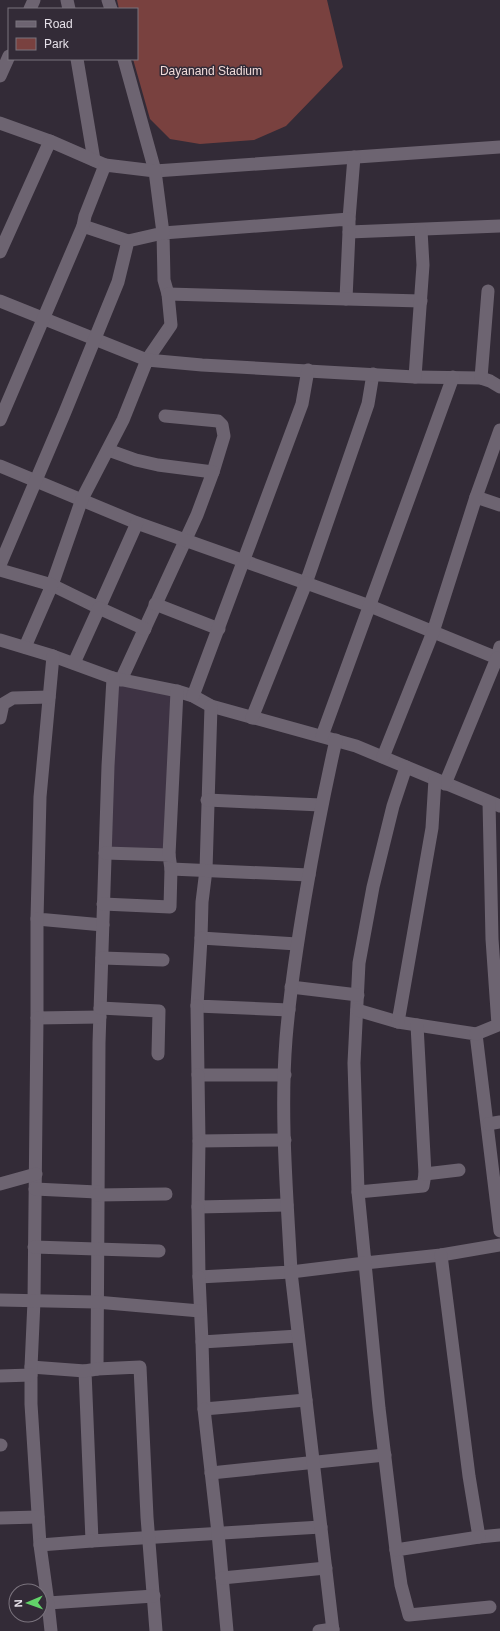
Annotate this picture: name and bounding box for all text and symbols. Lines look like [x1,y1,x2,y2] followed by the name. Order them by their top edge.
[8,8,138,60] legend
[44,17,73,31] text: Road
[44,37,70,51] text: Park
[160,64,262,78] park label: Dayanand Stadium
[8,1583,48,1623] north arrow
[12,1599,24,1608] text: N

